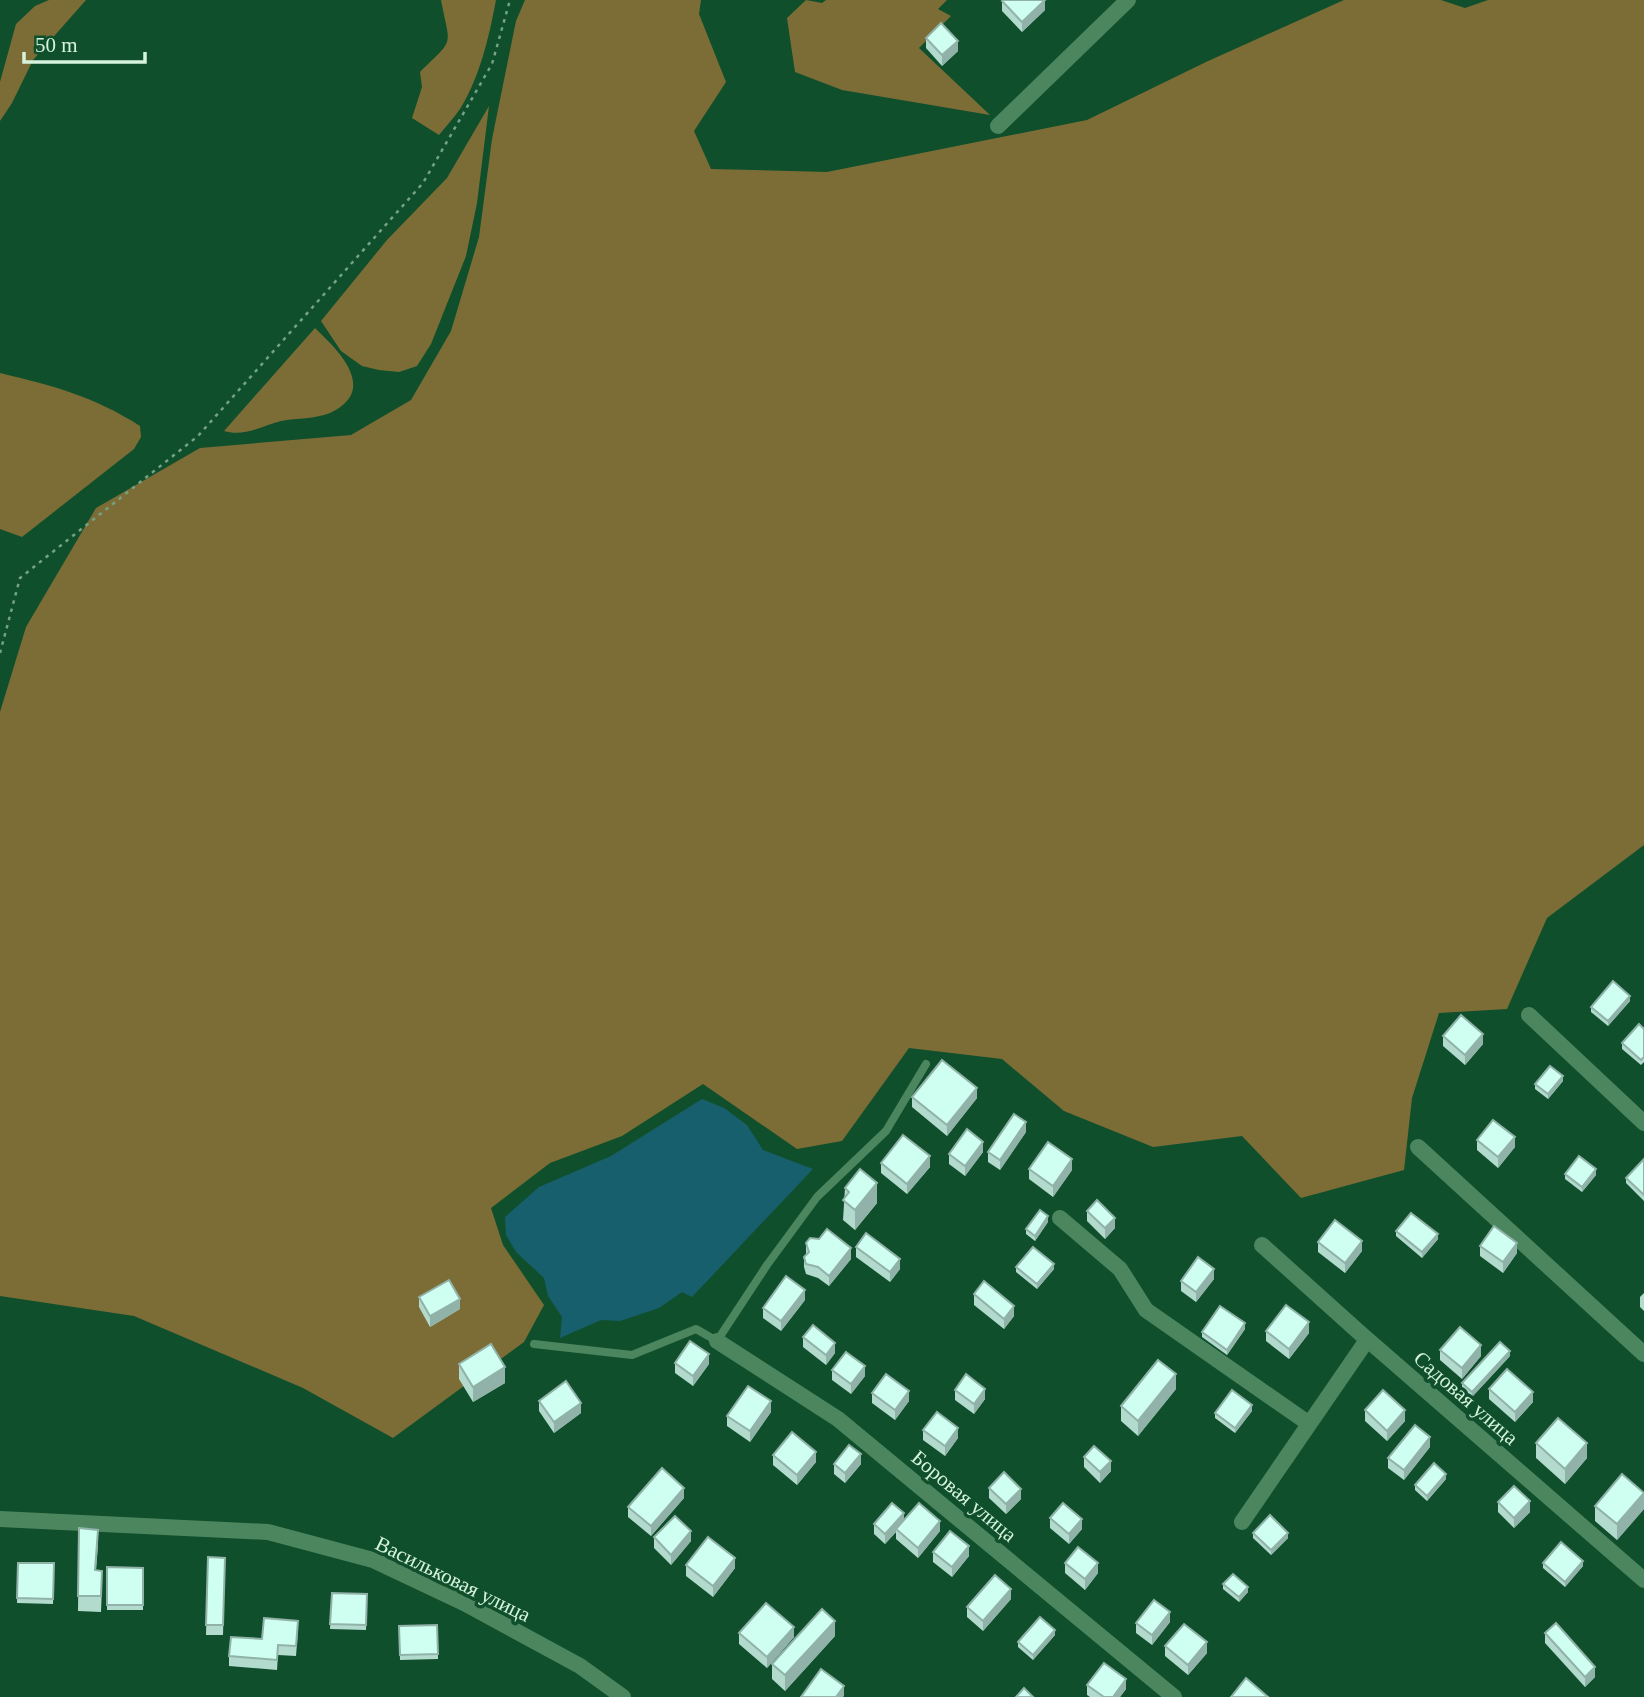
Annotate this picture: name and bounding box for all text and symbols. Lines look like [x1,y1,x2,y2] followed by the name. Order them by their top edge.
[24,21,145,65] scale bar
[35,33,78,57] text: 50 m
[1409,1346,1524,1450] street label: Садовая улица
[907,1445,1022,1547] street label: Боровая улица
[372,1531,535,1627] street label: Васильковая улица

